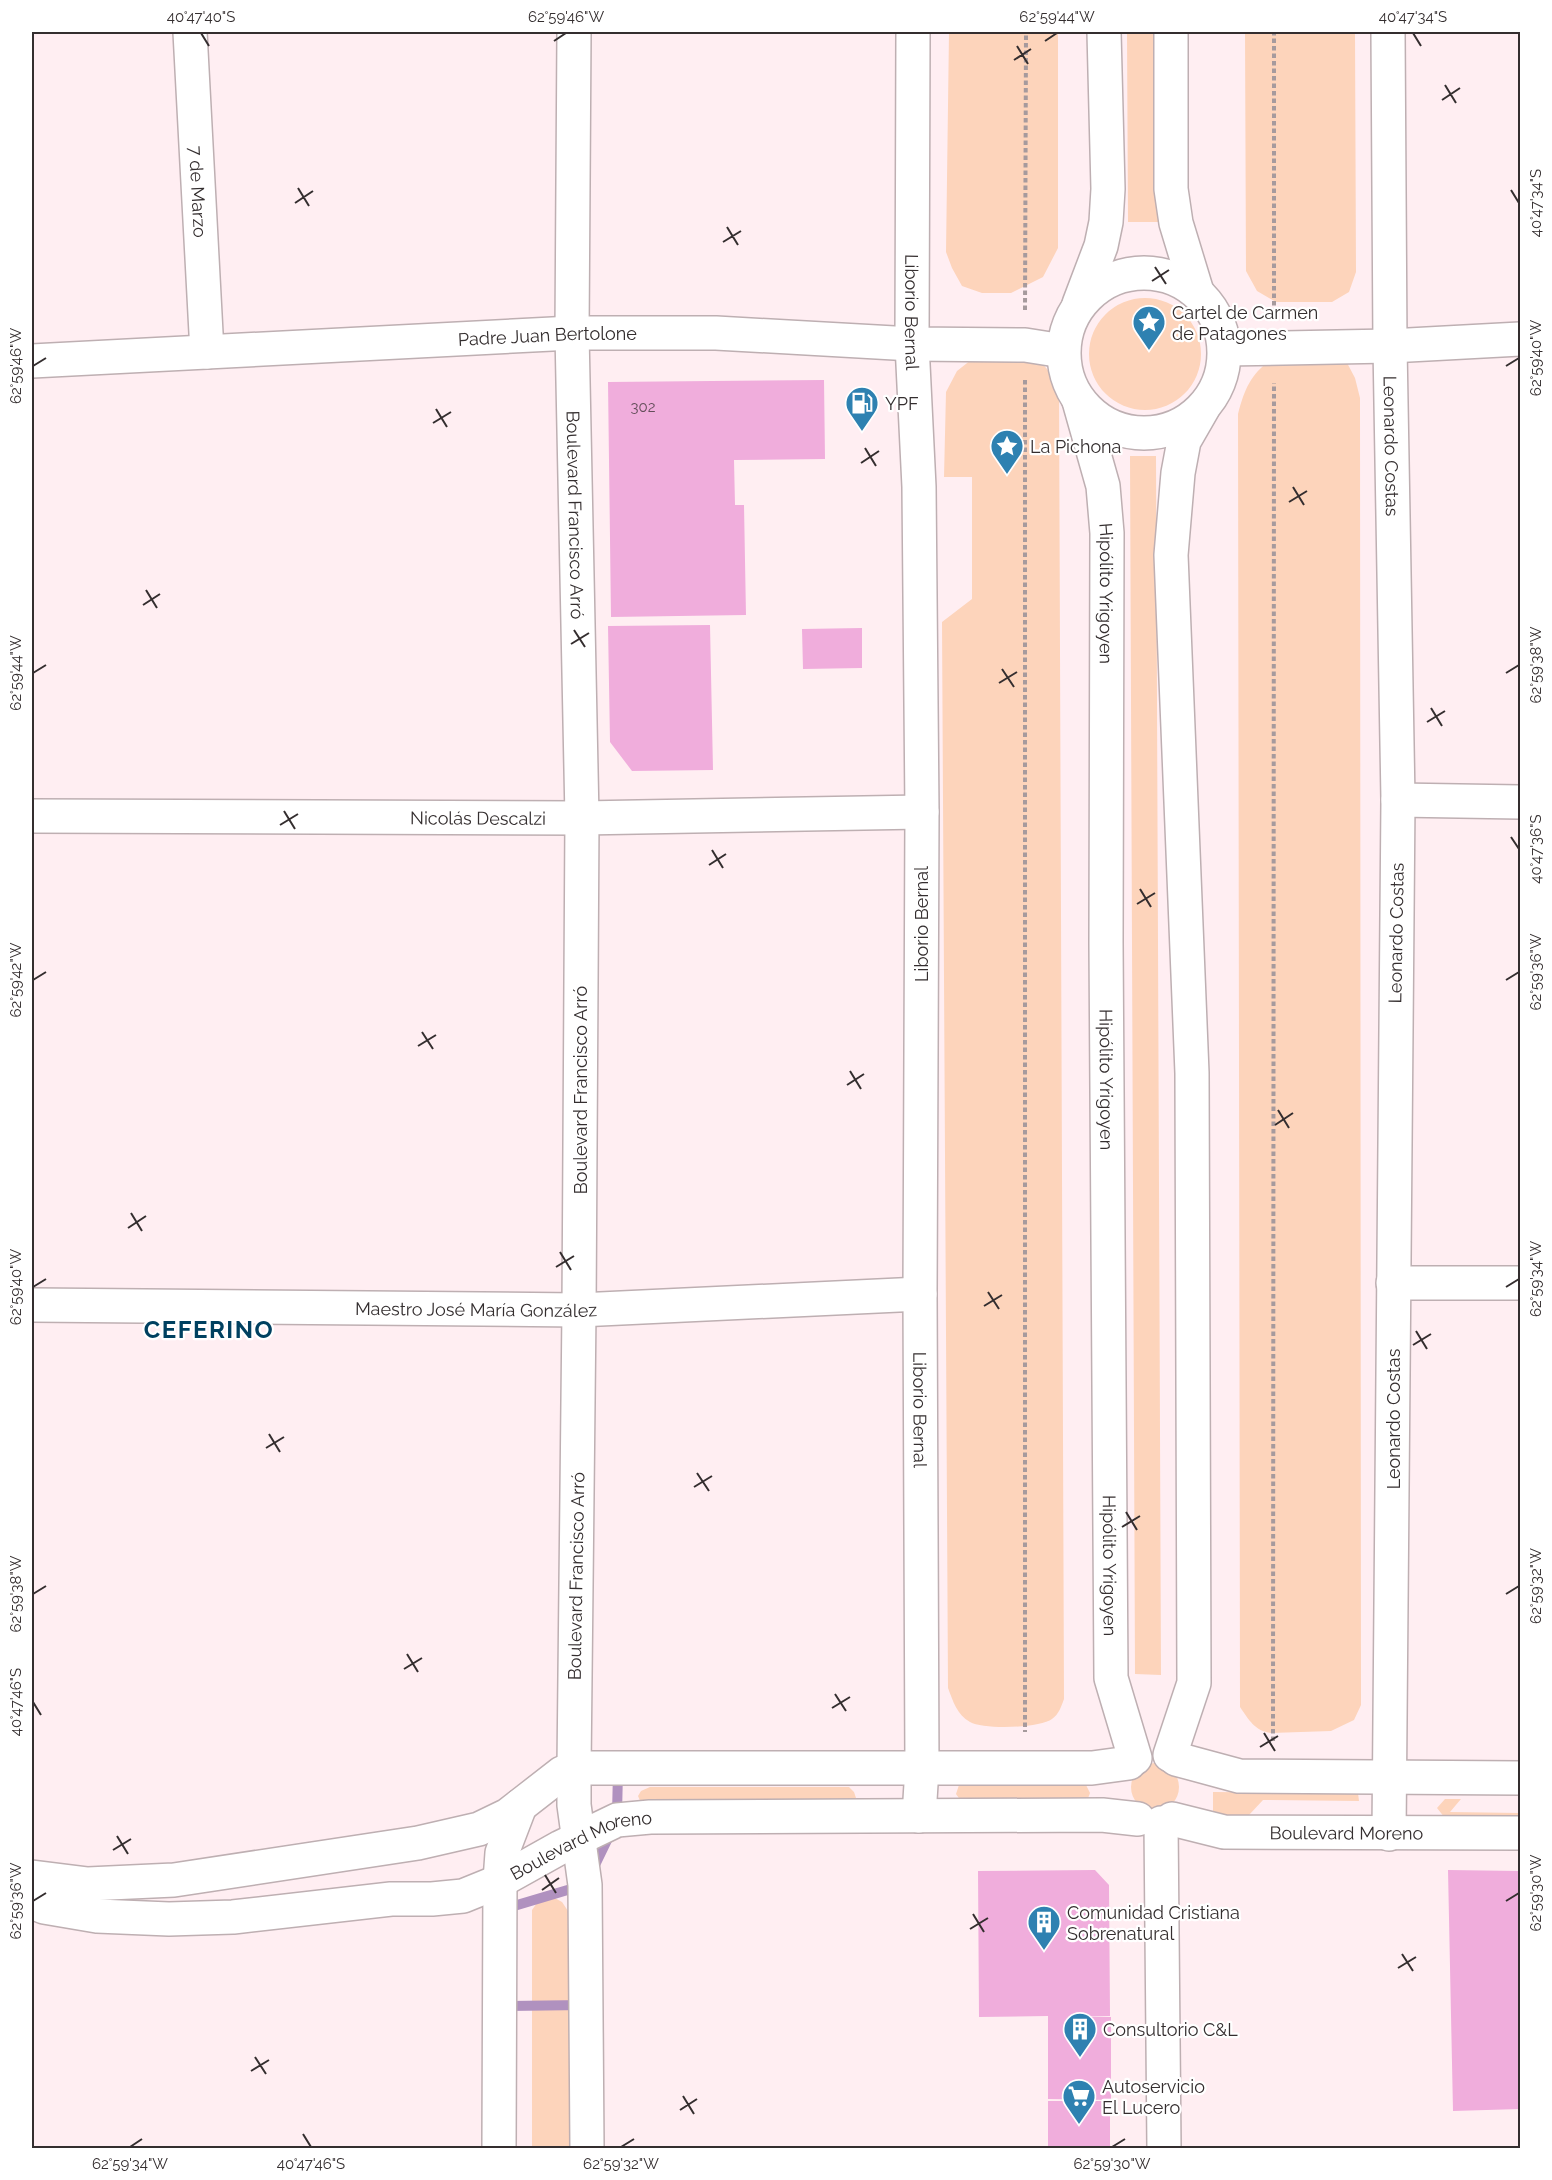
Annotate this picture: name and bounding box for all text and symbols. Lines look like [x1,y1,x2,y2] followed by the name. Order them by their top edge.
[167,8,235,26] text: 40°47'40"S
[528,8,604,26] text: 62°59'46"W
[1019,8,1095,26] text: 62°59'44"W
[1379,8,1447,26] text: 40°47'34"S
[186,145,211,238] street label: 7 de Marzo
[1527,169,1545,237] text: 40°47'34"S
[901,254,924,371] street label: Liborio Bernal
[1172,302,1318,344] place label: Cartel de Carmen de Patagones
[1131,304,1167,351] place icon: Cartel de Carmen de Patagones
[1527,320,1545,396] text: 62°59'40"W
[457,322,637,349] street label: Padre Juan Bertolone
[7,328,25,404] text: 62°59'46"W
[1380,375,1404,517] street label: Leonardo Costas
[844,385,880,432] fuel station icon: YPF
[885,393,919,414] place label: YPF
[630,398,656,416] house number: 302
[563,410,588,620] street label: Boulevard Francisco Arró
[989,428,1025,475] place icon: La Pichona
[1030,436,1121,457] place label: La Pichona
[1096,522,1118,664] street label: Hipólito Yrigoyen
[1527,626,1545,703] text: 62°59'38"W
[7,635,25,711] text: 62°59'44"W
[410,807,546,828] street label: Nicolás Descalzi
[1527,814,1545,884] text: 40°47'36"S
[1384,862,1408,1004] street label: Leonardo Costas
[911,866,932,982] street label: Liborio Bernal
[1527,933,1545,1011] text: 62°59'36"W
[7,942,25,1017] text: 62°59'42"W
[570,986,591,1194] street label: Boulevard Francisco Arró
[1096,1009,1118,1150] street label: Hipólito Yrigoyen
[1527,1241,1545,1317] text: 62°59'34"W
[7,1249,25,1325] text: 62°59'40"W
[355,1297,598,1321] street label: Maestro José María González
[144,1315,274,1344] district label: CEFERINO
[1383,1348,1404,1489] street label: Leonardo Costas
[910,1352,931,1468] street label: Liborio Bernal
[564,1471,588,1680] street label: Boulevard Francisco Arró
[1099,1495,1121,1636] street label: Hipólito Yrigoyen
[1527,1548,1545,1624] text: 62°59'32"W
[7,1555,25,1632] text: 62°59'38"W
[7,1668,25,1736] text: 40°47'46"S
[506,1806,653,1884] street label: Boulevard Moreno
[1269,1822,1424,1843] street label: Boulevard Moreno
[1527,1854,1545,1932] text: 62°59'30"W
[7,1862,25,1940] text: 62°59'36"W
[1067,1902,1240,1944] place label: Comunidad Cristiana Sobrenatural
[1026,1904,1062,1951] building icon: Comunidad Cristiana Sobrenatural
[1062,2011,1098,2058] building icon: Consultorio C&L
[1103,2019,1238,2040] place label: Consultorio C&L
[1102,2076,1205,2118] place label: Autoservicio El Lucero
[1061,2078,1097,2125] supermarket icon: Autoservicio El Lucero
[92,2155,168,2173] text: 62°59'34"W
[277,2155,345,2173] text: 40°47'46"S
[583,2155,659,2173] text: 62°59'32"W
[1073,2155,1151,2173] text: 62°59'30"W

